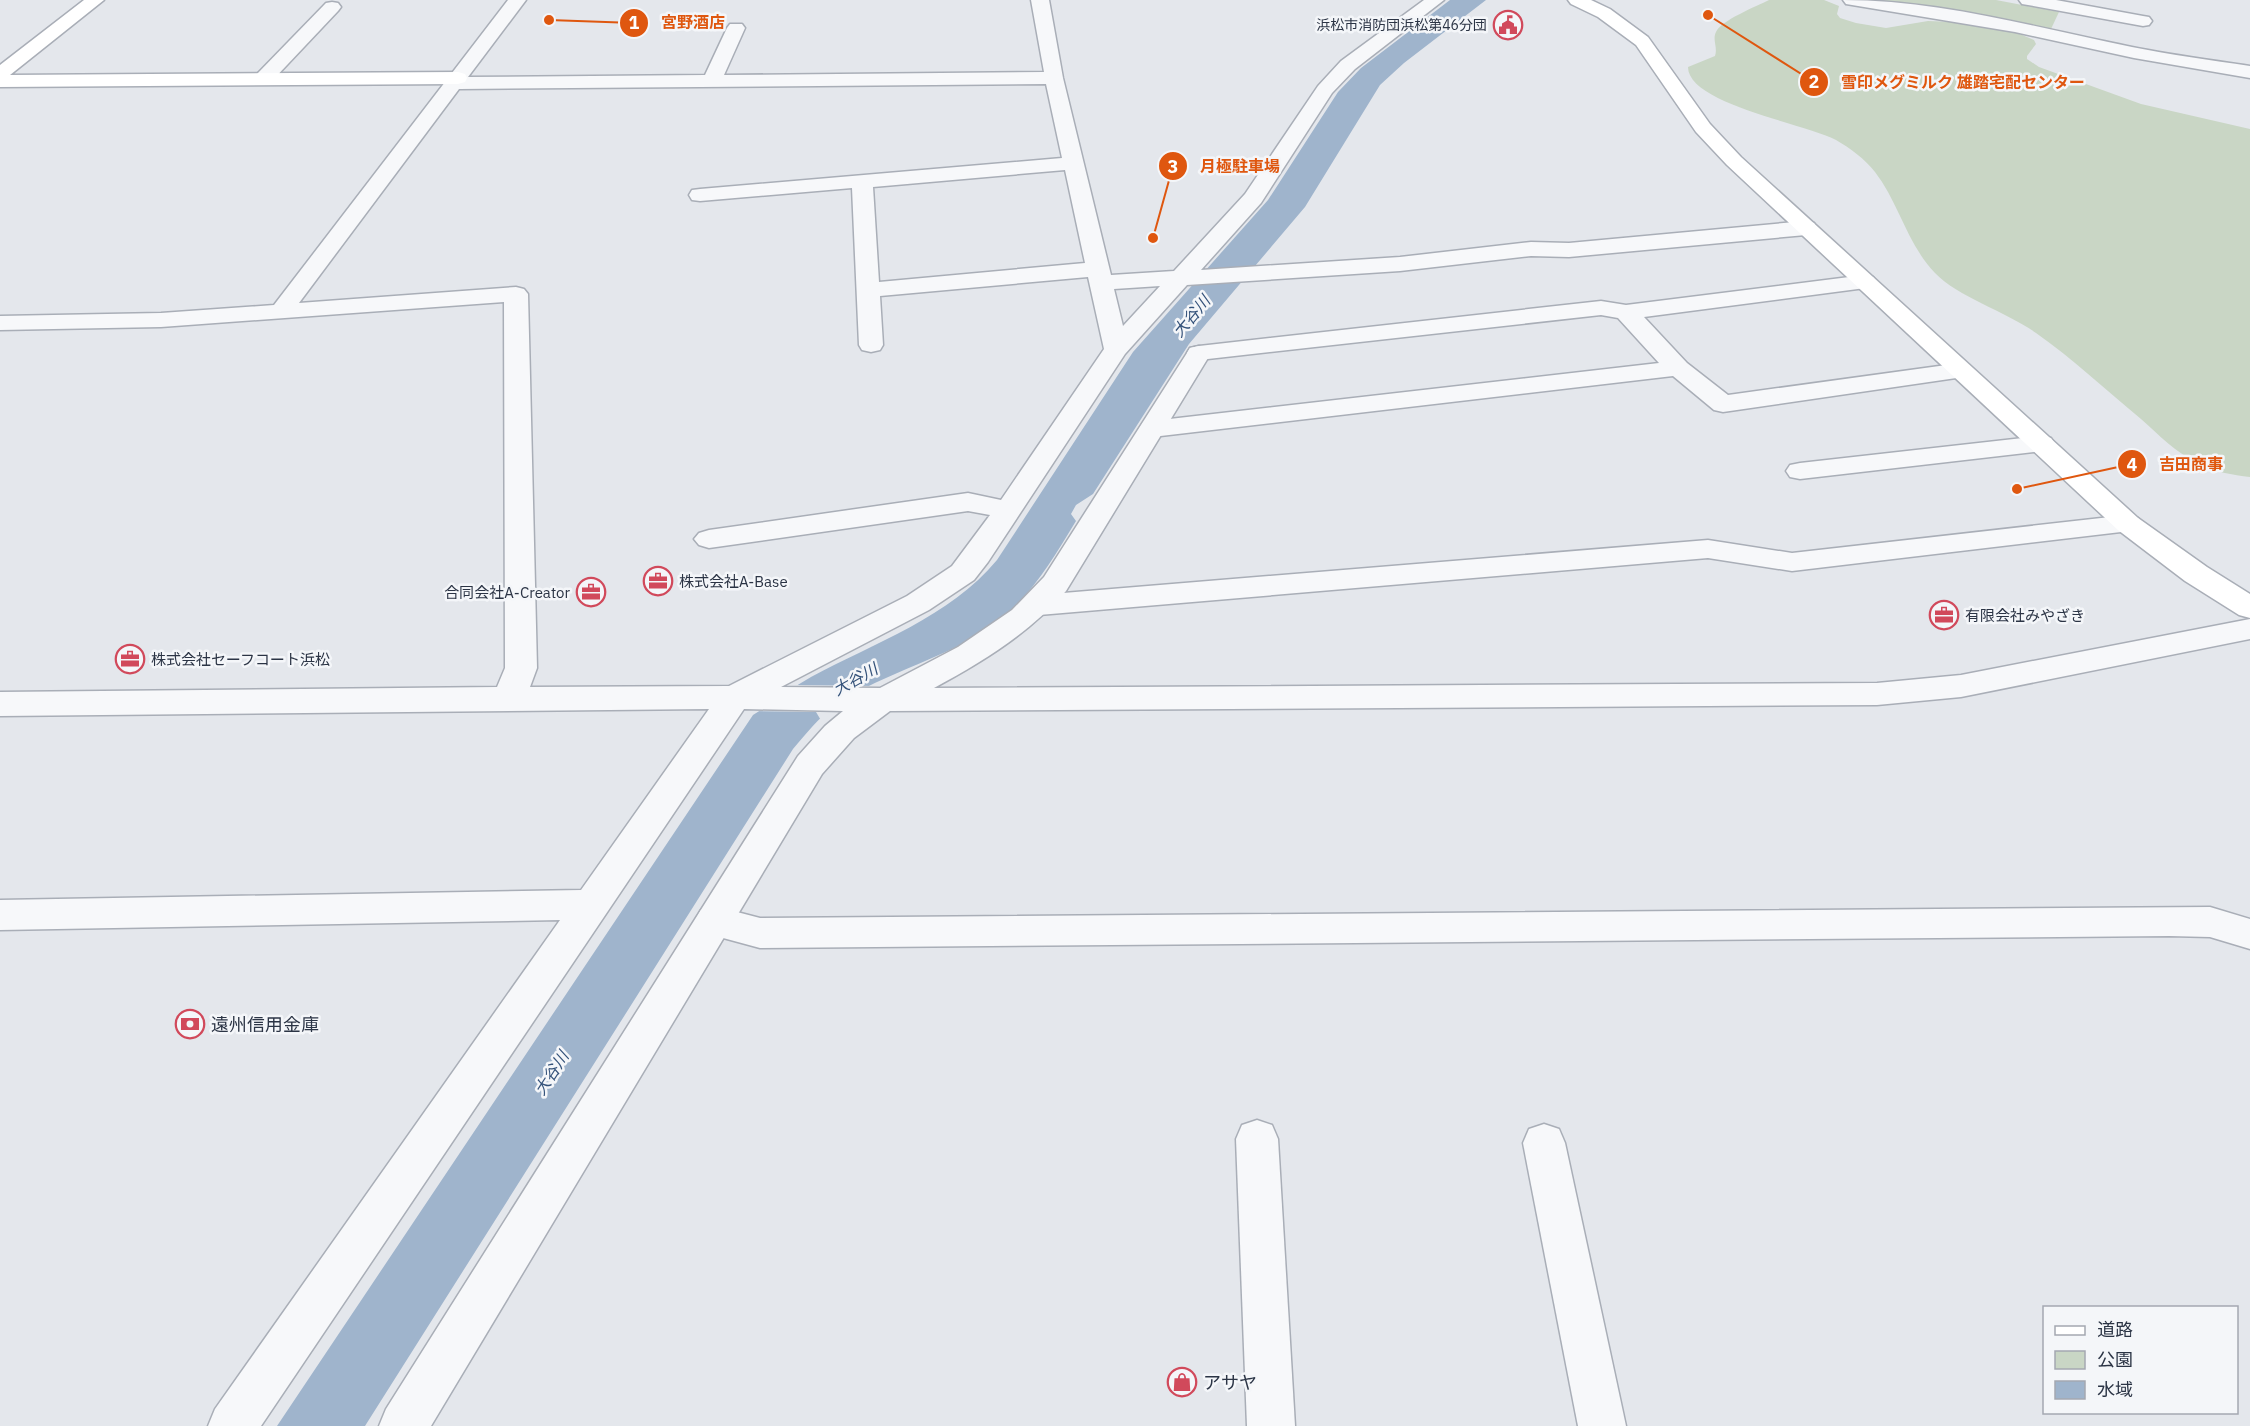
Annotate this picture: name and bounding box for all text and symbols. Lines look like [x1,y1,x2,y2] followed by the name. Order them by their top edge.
[619,6,737,40] callout: 宮野酒店
[1492,9,1524,41] public building icon: 浜松市消防団浜松第46分団
[629,11,640,34] text: 1
[661,12,725,32] text: 宮野酒店
[1316,16,1487,34] place label: 浜松市消防団浜松第46分団
[1799,65,2097,99] callout: 雪印メグミルク 雄踏宅配センター
[1809,70,1819,93] text: 2
[1841,72,2085,92] text: 雪印メグミルク 雄踏宅配センター
[1158,149,1292,183] callout: 月極駐車場
[1168,155,1178,178] text: 3
[1200,156,1280,176] text: 月極駐車場
[1168,290,1215,341] water label: 大谷川
[2117,447,2235,481] callout: 吉田商事
[2127,453,2138,476] text: 4
[2159,454,2223,474] text: 吉田商事
[642,565,674,597] office icon: 株式会社A-Base
[679,572,788,591] place label: 株式会社A-Base
[575,576,607,608] office icon: 合同会社A-Creator
[444,583,570,602] place label: 合同会社A-Creator
[1928,599,1960,631] office icon: 有限会社みやざき
[1965,606,2085,625] place label: 有限会社みやざき
[114,643,146,675] office icon: 株式会社セーフコート浜松
[151,650,330,669] place label: 株式会社セーフコート浜松
[829,658,883,699] water label: 大谷川
[174,1008,206,1040] bank icon: 遠州信用金庫
[211,1013,319,1036] place label: 遠州信用金庫
[530,1046,574,1099] water label: 大谷川
[2043,1306,2238,1414] legend
[2097,1318,2133,1341] text: 道路
[2097,1348,2133,1371] text: 公園
[1166,1366,1198,1398] shop icon: アサヤ
[1203,1371,1257,1394] place label: アサヤ
[2097,1378,2133,1401] text: 水域

